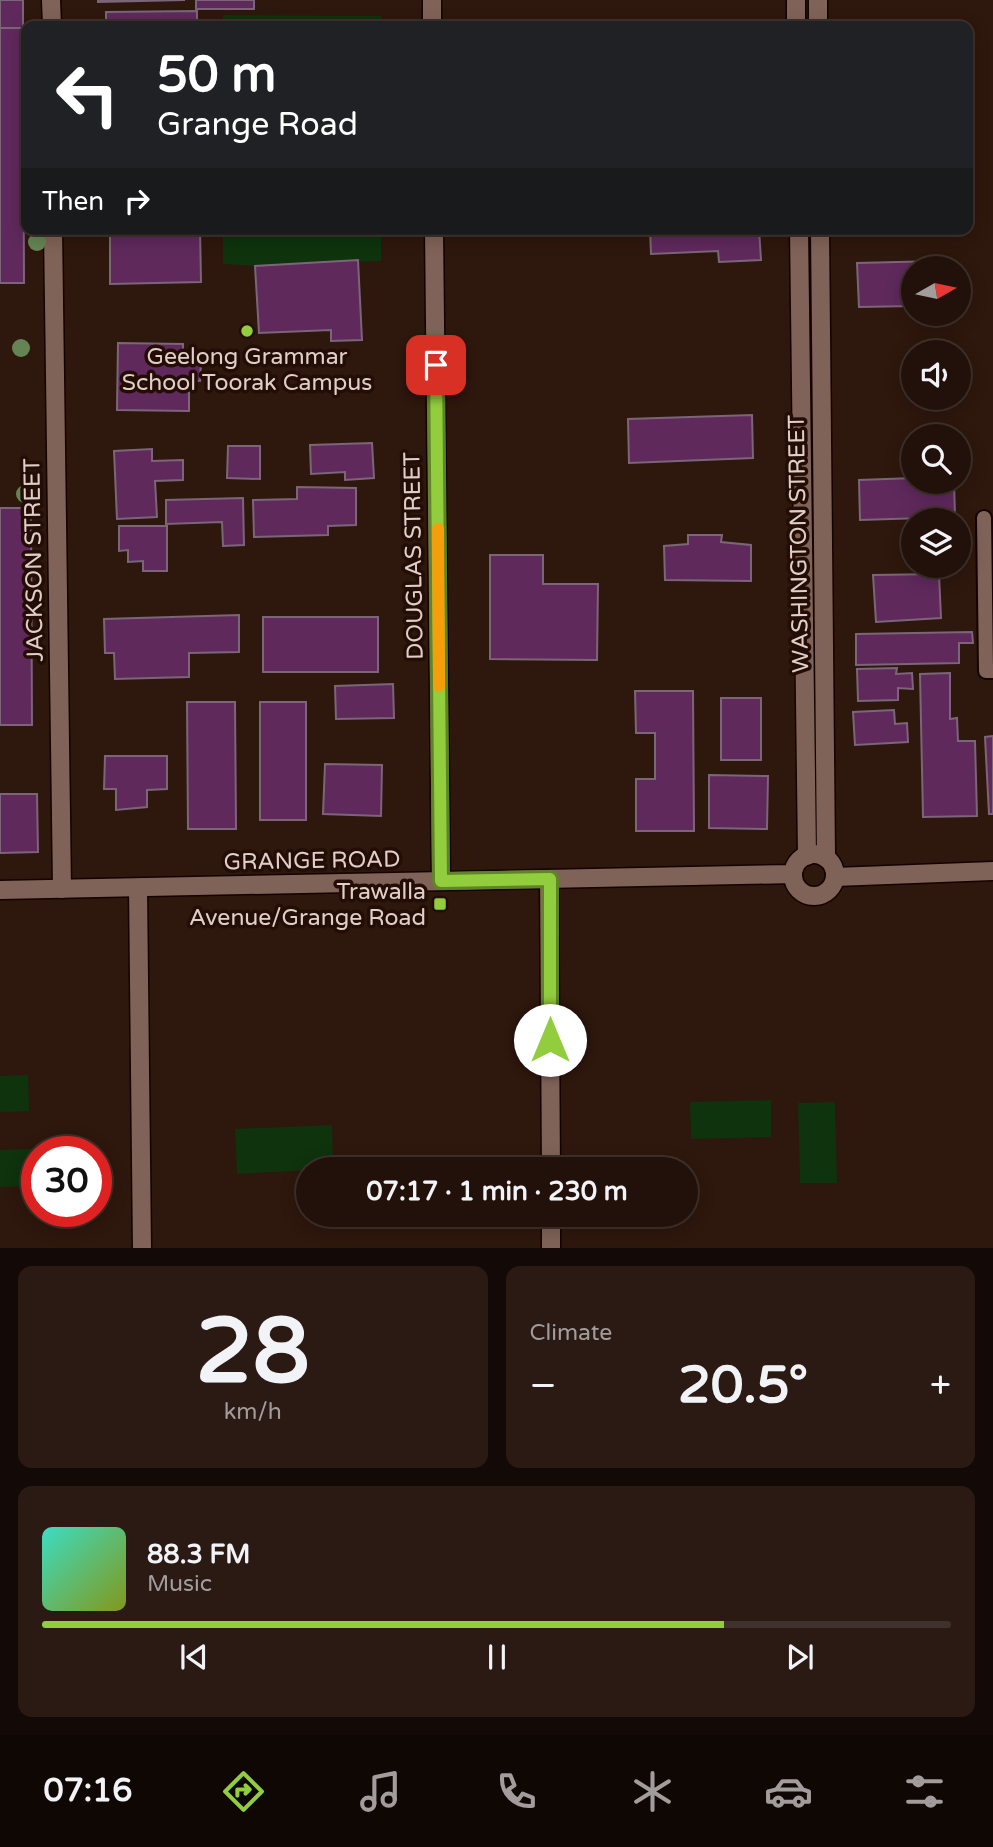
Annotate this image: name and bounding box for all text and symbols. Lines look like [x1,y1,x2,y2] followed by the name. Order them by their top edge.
[157,46,276,105] text: 50 m
[42,49,133,140] icon: left
[157,106,358,144] text: Grange Road
[118,182,156,220] icon: right
[42,186,104,217] text: Then
[901,256,971,326] north arrow
[901,256,971,578] map controls
[239,323,255,339] marker: Geelong Grammar School Toorak Campus
[406,335,466,395] pin
[901,340,971,410] button: sound
[122,343,372,397] place label: Geelong Grammar School Toorak Campus
[417,346,455,384] icon: arrive
[783,415,815,673] street label: WASHINGTON STREET
[901,424,971,494] button: search
[398,452,430,660] street label: DOUGLAS STREET
[18,458,50,662] street label: JACKSON STREET
[901,508,971,578] button: layers
[223,845,401,877] street label: GRANGE ROAD
[189,878,426,932] place label: Trawalla Avenue/Grange Road
[432,896,448,912] marker: Trawalla Avenue/Grange Road
[513,1003,587,1077] position arrow
[21,1136,112,1227] speed limit sign: 30
[366,1176,628,1207] text: 07:17 · 1 min · 230 m
[196,1297,310,1407] text: 28
[530,1319,612,1347] text: Climate
[678,1354,808,1417] text: 20.5°
[530,1363,557,1409] text: −
[930,1363,951,1409] text: +
[224,1398,282,1426] text: km/h
[147,1539,250,1570] text: 88.3 FM
[147,1570,212,1598] text: Music
[175,1638,213,1676] icon: previous
[478,1638,516,1676] icon: pause
[781,1638,819,1676] icon: next
[219,1767,268,1816] icon: directions
[356,1767,405,1816] icon: music
[492,1767,541,1816] icon: phone
[628,1767,677,1816] icon: climate
[764,1767,813,1816] icon: car
[900,1767,949,1816] icon: filters
[44,1772,132,1810] text: 07:16

